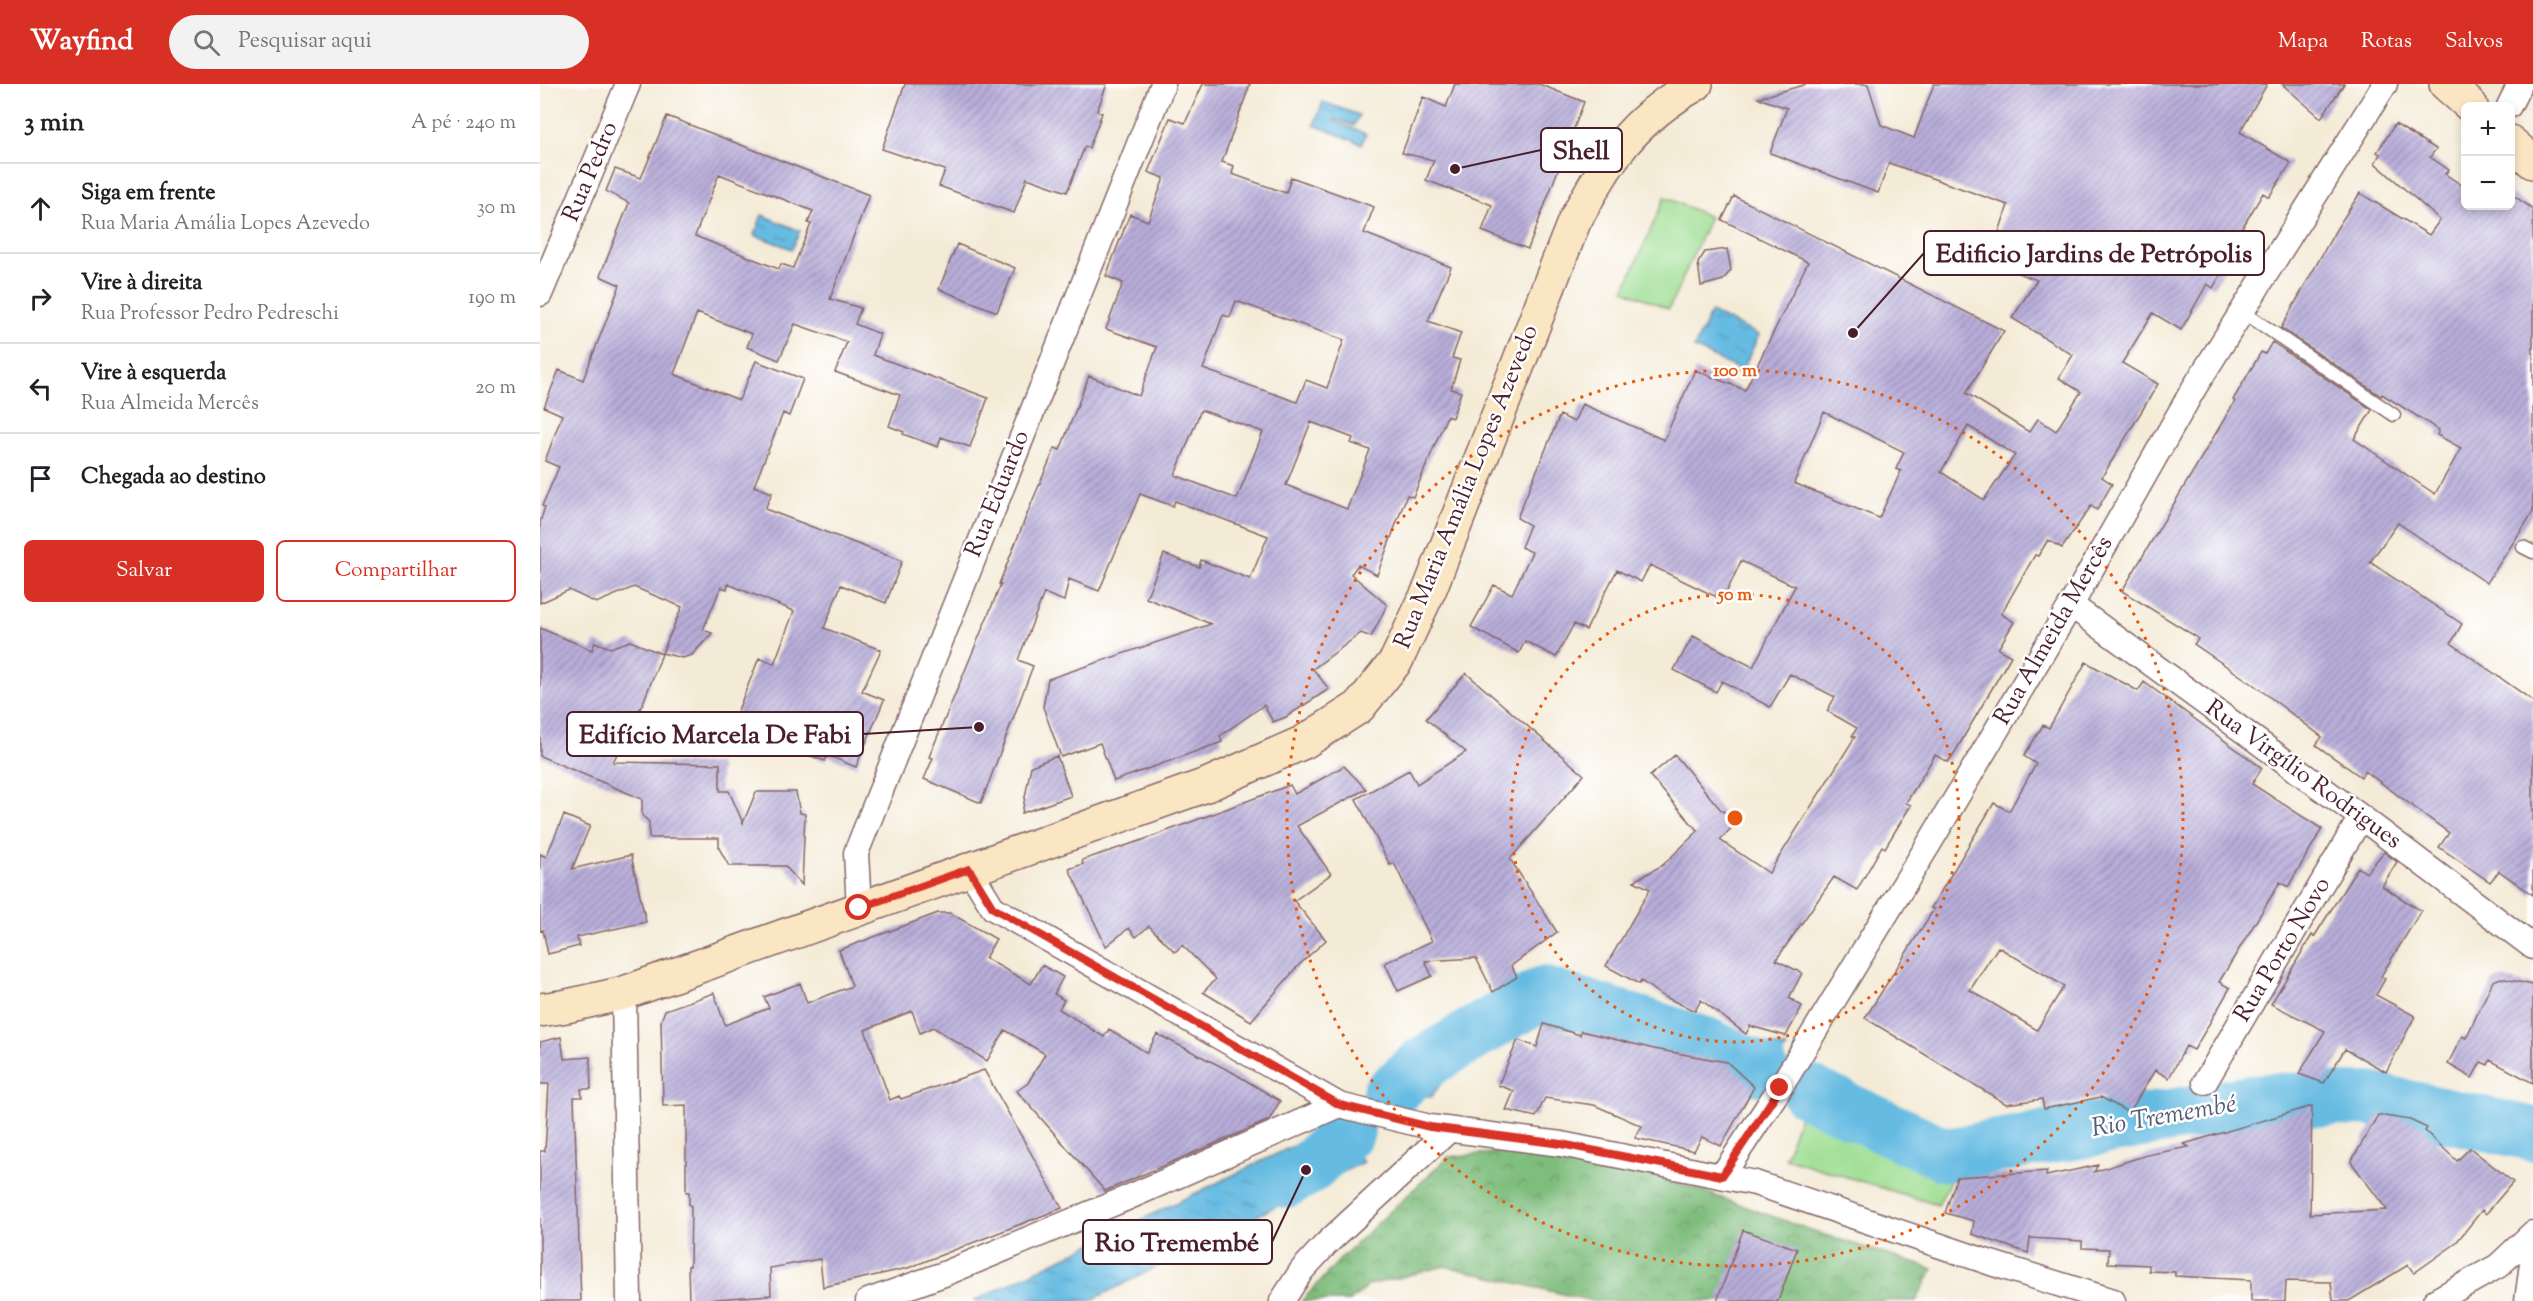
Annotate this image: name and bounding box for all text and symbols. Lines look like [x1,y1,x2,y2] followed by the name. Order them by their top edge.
[169,15,589,69] search box
[30,22,133,62] text: Wayfind
[190,26,223,59] icon: search
[238,26,372,58] text: Pesquisar aqui
[2278,27,2328,57] text: Mapa
[2361,27,2412,57] text: Rotas
[2445,27,2503,57] text: Salvos
[2461,102,2515,210] map controls
[2461,102,2515,156] button: +
[24,105,84,142] text: 3 min
[411,109,516,138] text: A pé · 240 m
[555,117,627,227] street label: Rua Pedro
[1541,128,1622,172] callout: Shell
[1553,134,1610,171] text: Shell
[2461,156,2515,210] button: −
[81,178,216,210] text: Siga em frente
[24,192,57,225] icon: ahead
[477,194,516,223] text: 30 m
[81,210,370,239] text: Rua Maria Amália Lopes Azevedo
[1924,231,2264,275] callout: Edificio Jardins de Petrópolis
[1936,237,2252,274] text: Edificio Jardins de Petrópolis
[81,268,203,300] text: Vire à direita
[24,282,57,315] icon: right
[468,284,516,313] text: 190 m
[81,300,339,329] text: Rua Professor Pedro Pedreschi
[1386,320,1548,654] street label: Rua Maria Amália Lopes Azevedo
[81,358,226,390] text: Vire à esquerda
[1713,359,1757,385] text: 100 m
[24,372,57,405] icon: left
[475,374,516,403] text: 20 m
[81,390,259,419] text: Rua Almeida Mercês
[957,425,1039,563] street label: Rua Eduardo
[24,462,57,495] icon: arrive
[81,462,266,494] text: Chegada ao destino
[1986,530,2122,732] street label: Rua Almeida Mercês
[24,540,264,602] button: Salvar
[276,540,516,602] button: Compartilhar
[1716,583,1752,609] text: 50 m
[2198,692,2408,858] street label: Rua Virgílio Rodrigues
[567,712,863,756] callout: Edifício Marcela De Fabi
[579,718,852,755] text: Edifício Marcela De Fabi
[1725,808,1745,828] centre of rings
[2226,871,2340,1029] street label: Rua Porto Novo
[845,894,871,920] route start
[1766,1074,1792,1100] route end
[2089,1086,2240,1148] water label: Rio Tremembé
[1083,1220,1272,1264] callout: Rio Tremembé
[1095,1226,1259,1263] text: Rio Tremembé

